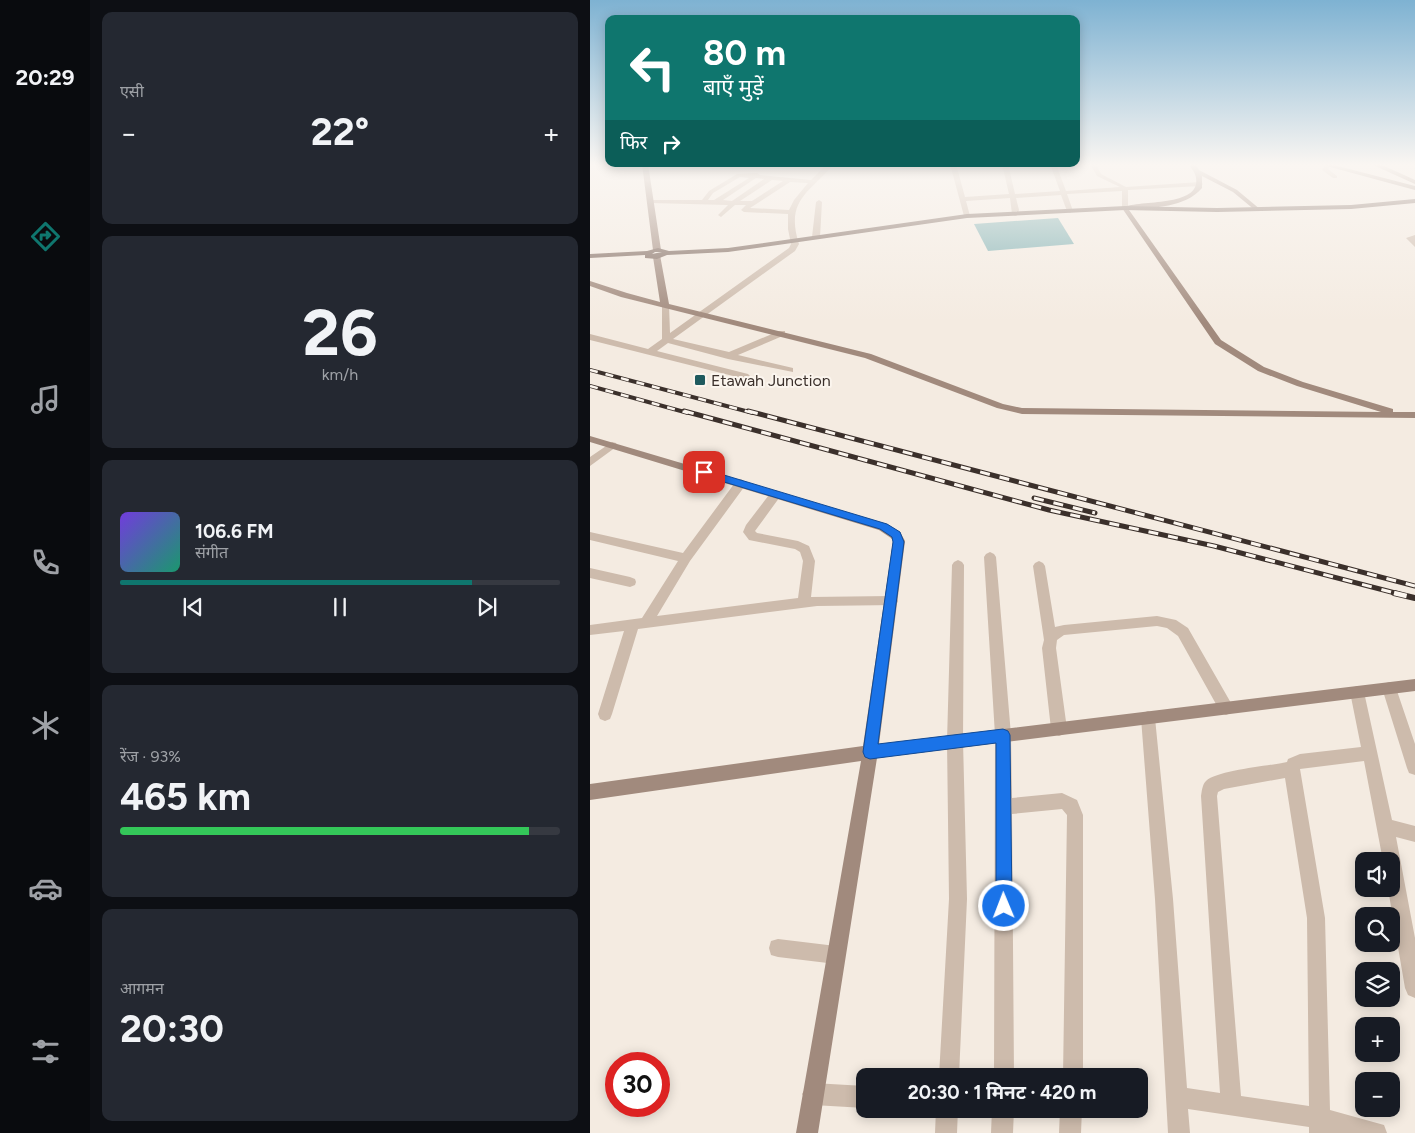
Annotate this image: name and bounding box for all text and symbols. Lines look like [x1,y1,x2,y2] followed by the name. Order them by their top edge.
[703,32,786,74] text: 80 m
[620,35,685,100] icon: left
[15,64,75,91] text: 20:29
[703,74,764,101] text: बाएँ मुड़ें
[120,82,144,101] text: एसी
[311,109,369,155] text: 22°
[120,116,137,150] text: −
[543,116,560,150] text: +
[657,130,685,158] icon: right
[620,131,647,154] text: फिर
[28,219,63,254] icon: directions
[302,293,378,371] text: 26
[322,365,358,384] text: km/h
[711,371,831,390] place label: Etawah Junction
[693,373,707,387] marker: Etawah Junction
[28,382,63,417] icon: music
[683,451,725,493] pin
[690,458,718,486] icon: arrive
[195,520,273,543] text: 106.6 FM
[195,543,228,562] text: संगीत
[28,545,63,580] icon: phone
[179,593,207,621] icon: previous
[326,593,354,621] icon: pause
[473,593,501,621] icon: next
[28,708,63,743] icon: climate
[120,747,181,766] text: रेंज · 93%
[120,774,251,820] text: 465 km
[1355,852,1400,1117] map controls
[1355,852,1400,897] button: sound
[28,871,63,906] icon: car
[977,879,1029,931] position arrow
[1355,907,1400,952] button: search
[1355,962,1400,1007] button: layers
[120,979,164,998] text: आगमन
[120,1006,224,1052] text: 20:30
[1355,1017,1400,1062] button: +
[28,1034,63,1069] icon: filters
[605,1052,670,1117] speed limit sign: 30
[1355,1072,1400,1117] button: −
[908,1081,1096,1104] text: 20:30 · 1 मिनट · 420 m

